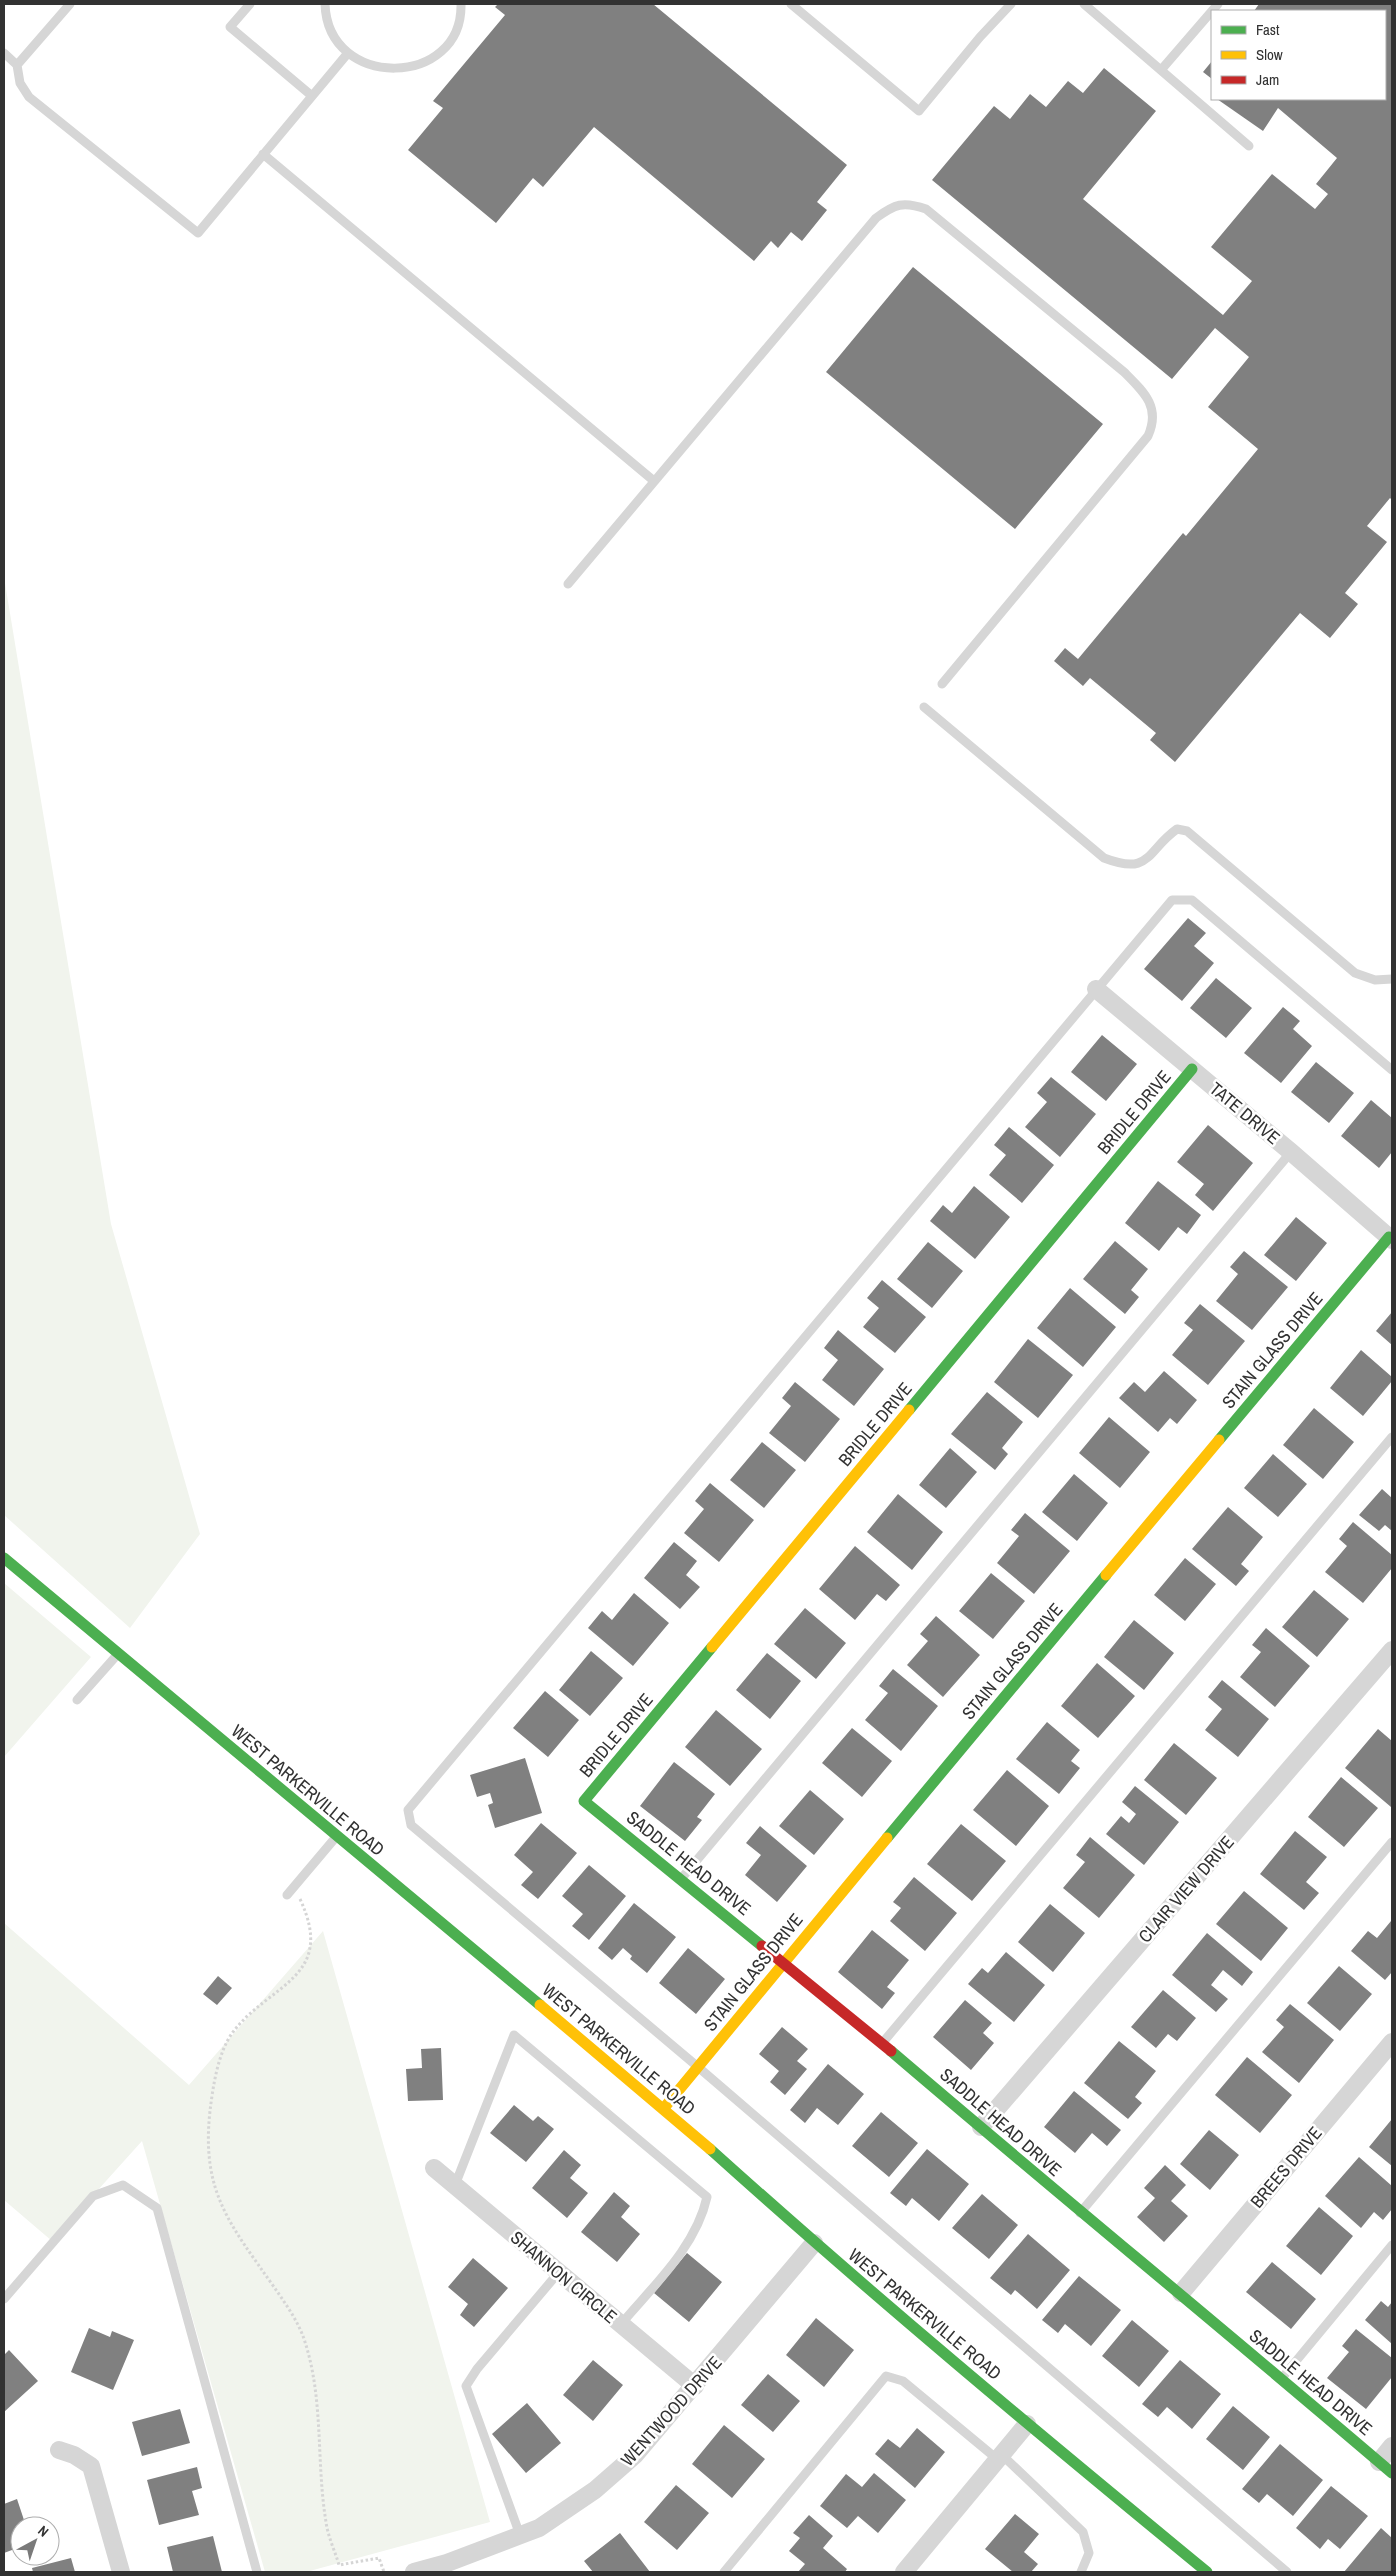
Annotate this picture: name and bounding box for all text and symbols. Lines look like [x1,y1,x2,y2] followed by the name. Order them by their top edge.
[1211,10,1386,100] legend
[1256,19,1280,40] text: Fast
[1256,44,1283,65] text: Slow
[1256,69,1279,90] text: Jam
[1091,1065,1177,1159] street label: BRIDLE DRIVE
[1204,1076,1286,1150] street label: TATE DRIVE
[1216,1286,1328,1414] street label: STAIN GLASS DRIVE
[832,1377,918,1471] street label: BRIDLE DRIVE
[956,1597,1068,1725] street label: STAIN GLASS DRIVE
[573,1688,659,1782] street label: BRIDLE DRIVE
[226,1718,390,1862] street label: WEST PARKERVILLE ROAD
[622,1805,756,1921] street label: SADDLE HEAD DRIVE
[1132,1830,1240,1948] street label: CLAIR VIEW DRIVE
[698,1908,808,2036] street label: STAIN GLASS DRIVE
[537,1977,701,2121] street label: WEST PARKERVILLE ROAD
[935,2062,1067,2182] street label: SADDLE HEAD DRIVE
[1245,2121,1327,2213] street label: BREES DRIVE
[505,2225,623,2329] street label: SHANNON CIRCLE
[843,2242,1007,2386] street label: WEST PARKERVILLE ROAD
[1244,2323,1378,2441] street label: SADDLE HEAD DRIVE
[615,2351,727,2471] street label: WENTWOOD DRIVE
[10,2516,60,2566] north arrow
[34,2521,52,2541] text: N

